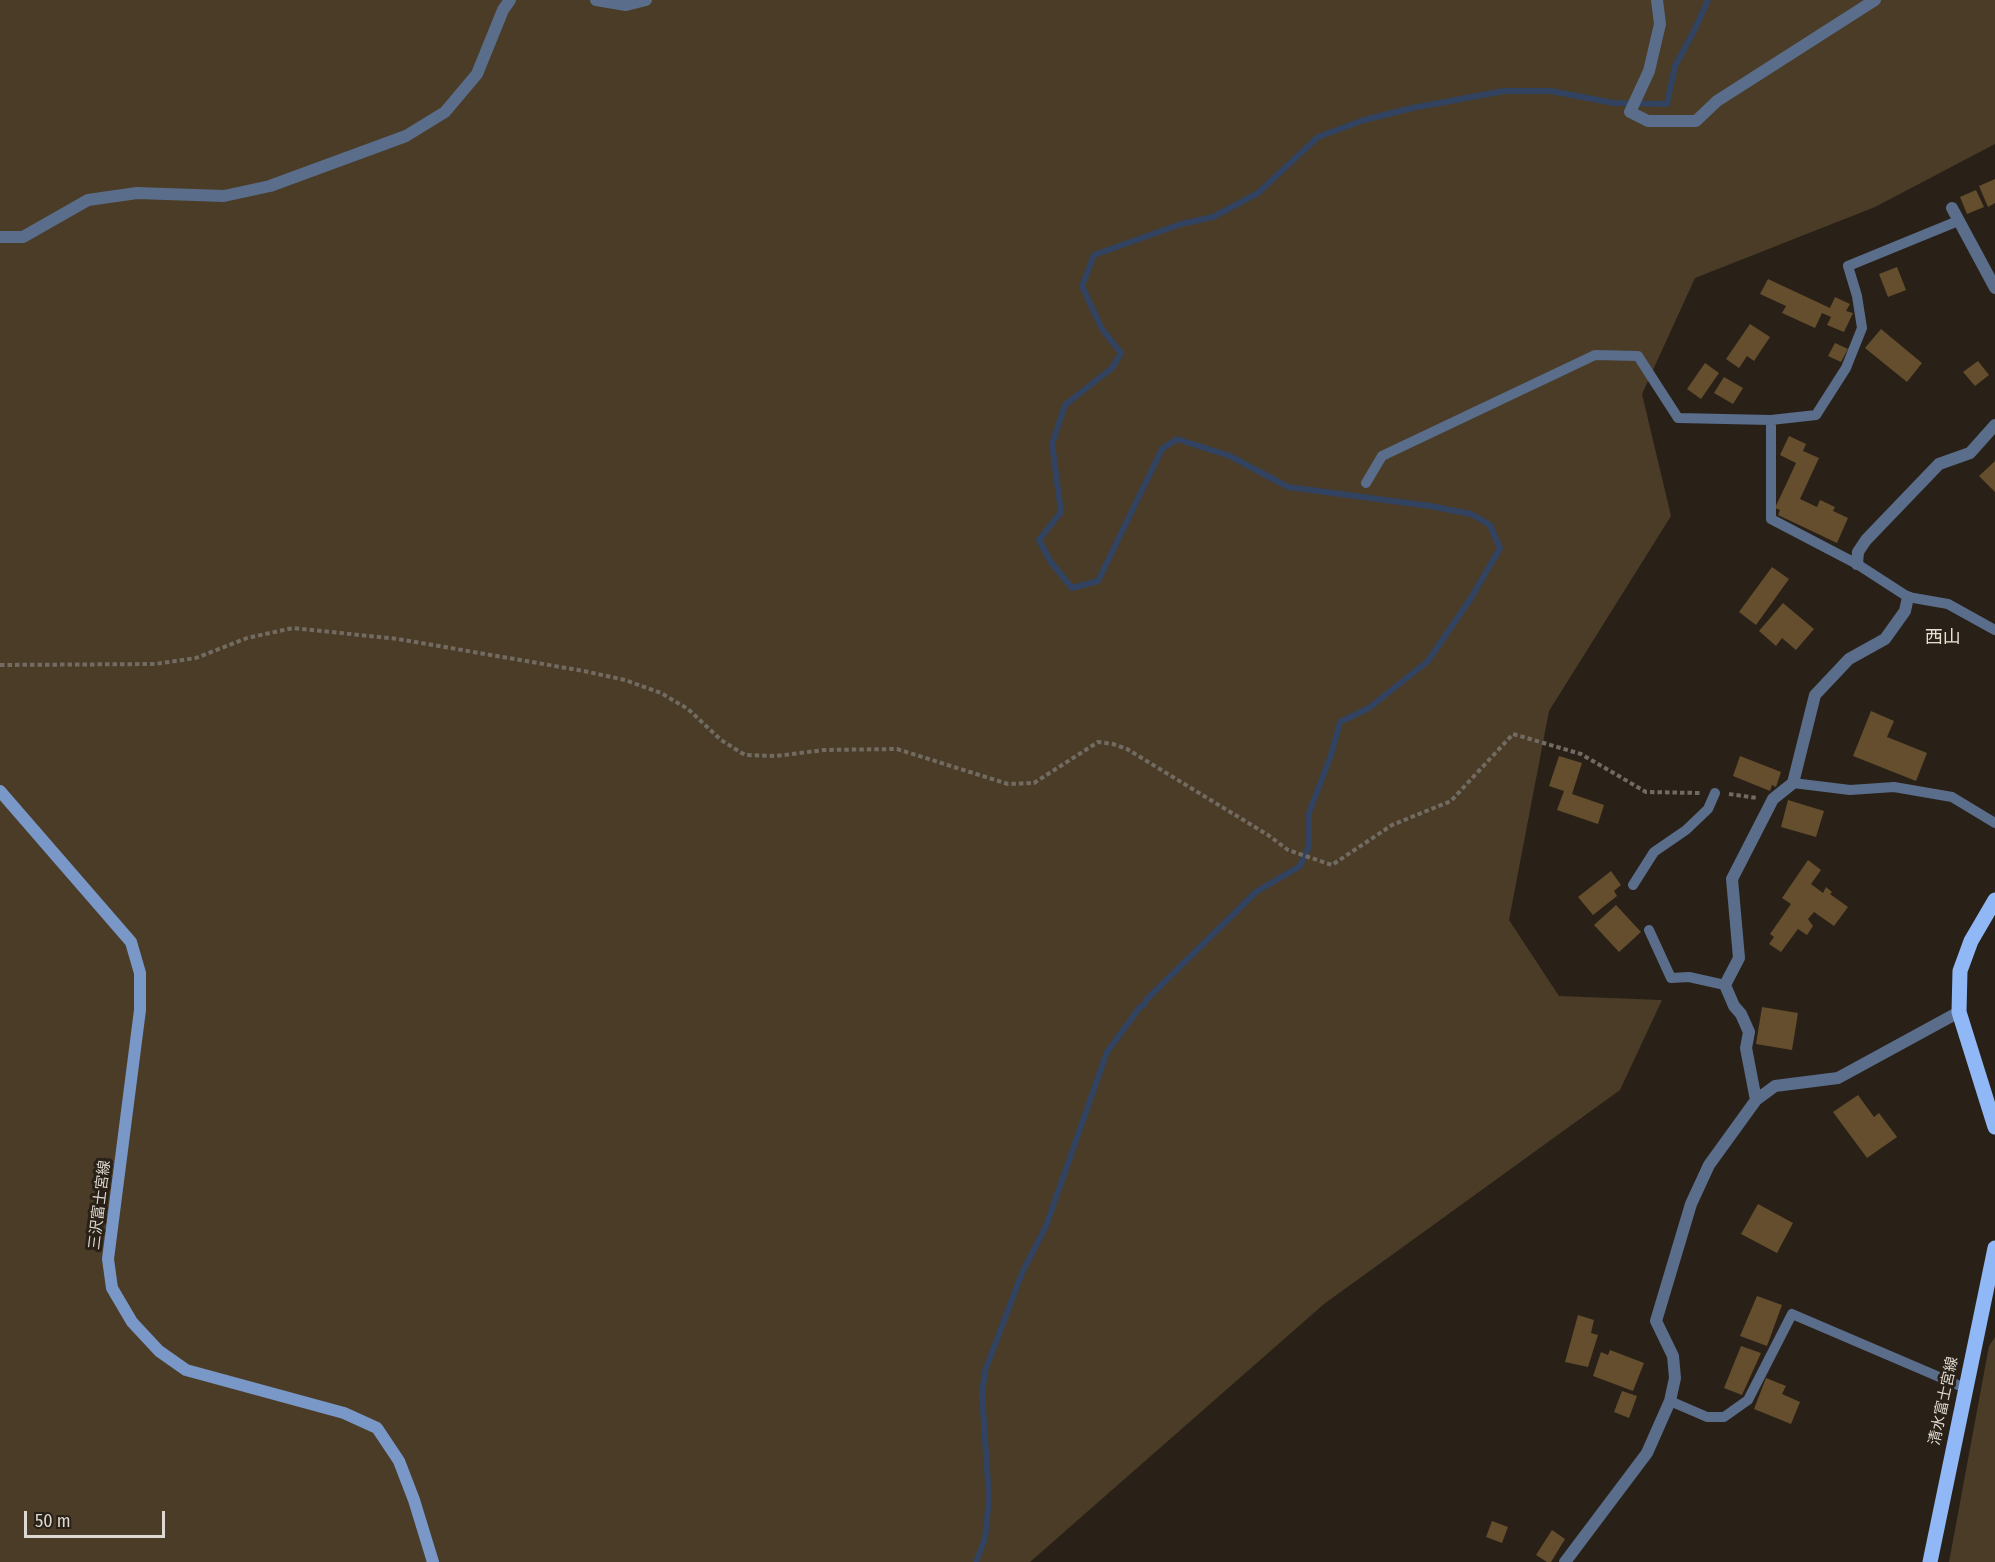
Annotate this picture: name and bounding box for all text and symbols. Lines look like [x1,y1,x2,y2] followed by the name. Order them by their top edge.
[1925,627,1961,649] district label: 西山
[86,1159,114,1251] street label: 三沢富士宮線
[1926,1355,1962,1447] street label: 清水富士宮線
[27,1499,168,1537] scale bar
[35,1510,71,1532] text: 50 m

